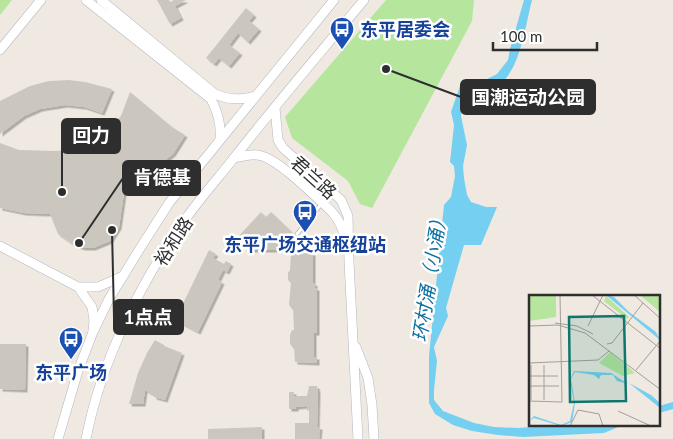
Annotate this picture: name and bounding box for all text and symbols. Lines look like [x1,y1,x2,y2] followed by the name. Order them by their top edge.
[329,16,355,50] bus stop icon: 东平居委会
[360,18,450,40] place label: 东平居委会
[493,20,597,52] scale bar
[500,27,542,45] text: 100 m
[461,80,595,114] callout: 国潮运动公园
[471,85,585,108] text: 国潮运动公园
[62,119,120,153] callout: 回力
[72,123,110,146] text: 回力
[287,151,341,203] street label: 君兰路
[123,161,200,195] callout: 肯德基
[133,165,191,188] text: 肯德基
[292,199,318,233] bus stop icon: 东平广场交通枢纽站
[407,209,451,343] water label: 环村涌（小涌）
[149,212,197,270] street label: 裕和路
[224,233,386,255] place label: 东平广场交通枢纽站
[529,295,660,426] inset map
[114,300,183,334] callout: 1点点
[123,305,173,328] text: 1点点
[58,326,84,360] bus stop icon: 东平广场
[35,361,107,383] place label: 东平广场

